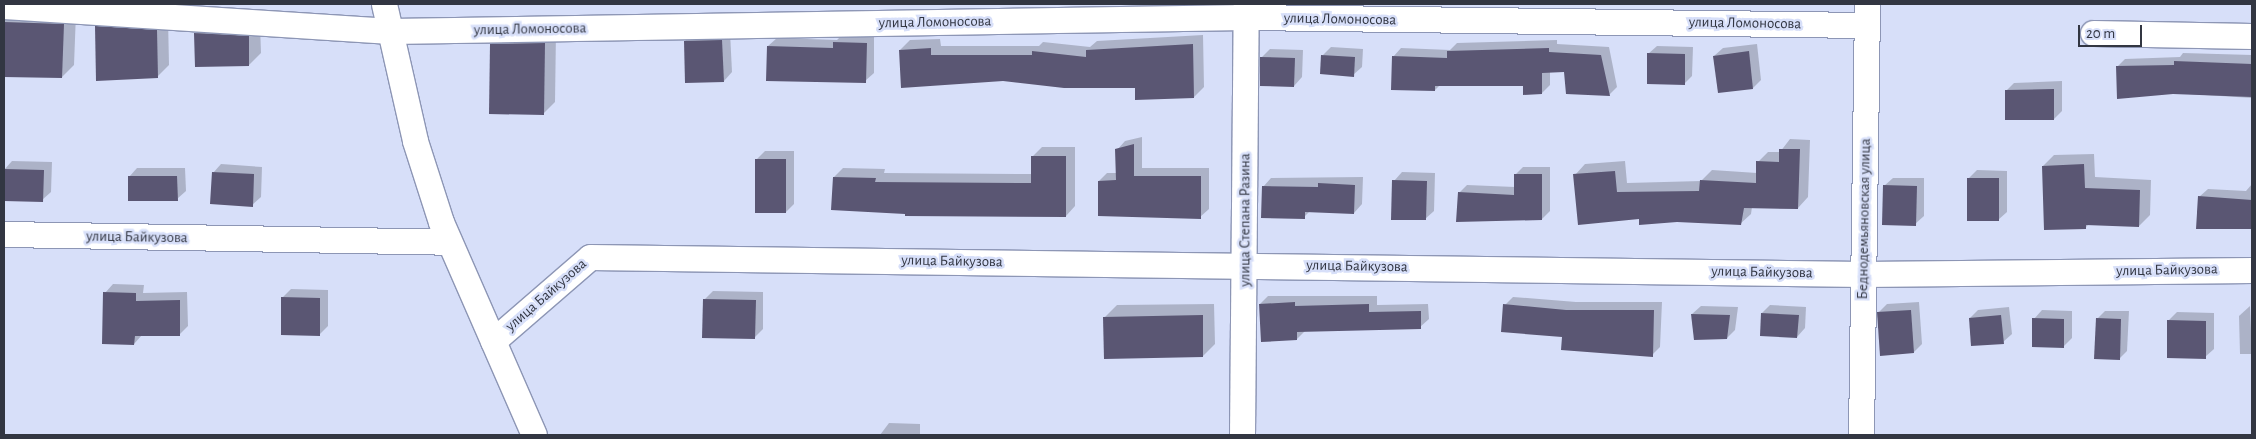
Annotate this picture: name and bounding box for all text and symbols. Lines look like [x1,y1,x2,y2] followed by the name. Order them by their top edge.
[1284,9,1396,29] street label: улица Ломоносова
[879,12,991,32] street label: улица Ломоносова
[1689,13,1801,33] street label: улица Ломоносова
[2081,15,2145,47] scale bar
[474,19,586,39] street label: улица Ломоносова
[2086,26,2115,41] text: 20 m
[1854,138,1874,300] street label: Беднодемьяновская улица
[1236,153,1254,287] street label: улица Степана Разина
[86,227,188,247] street label: улица Байкузова
[901,251,1003,271] street label: улица Байкузова
[502,255,590,335] street label: улица Байкузова
[1306,256,1408,276] street label: улица Байкузова
[2116,260,2218,280] street label: улица Байкузова
[1711,262,1813,282] street label: улица Байкузова

